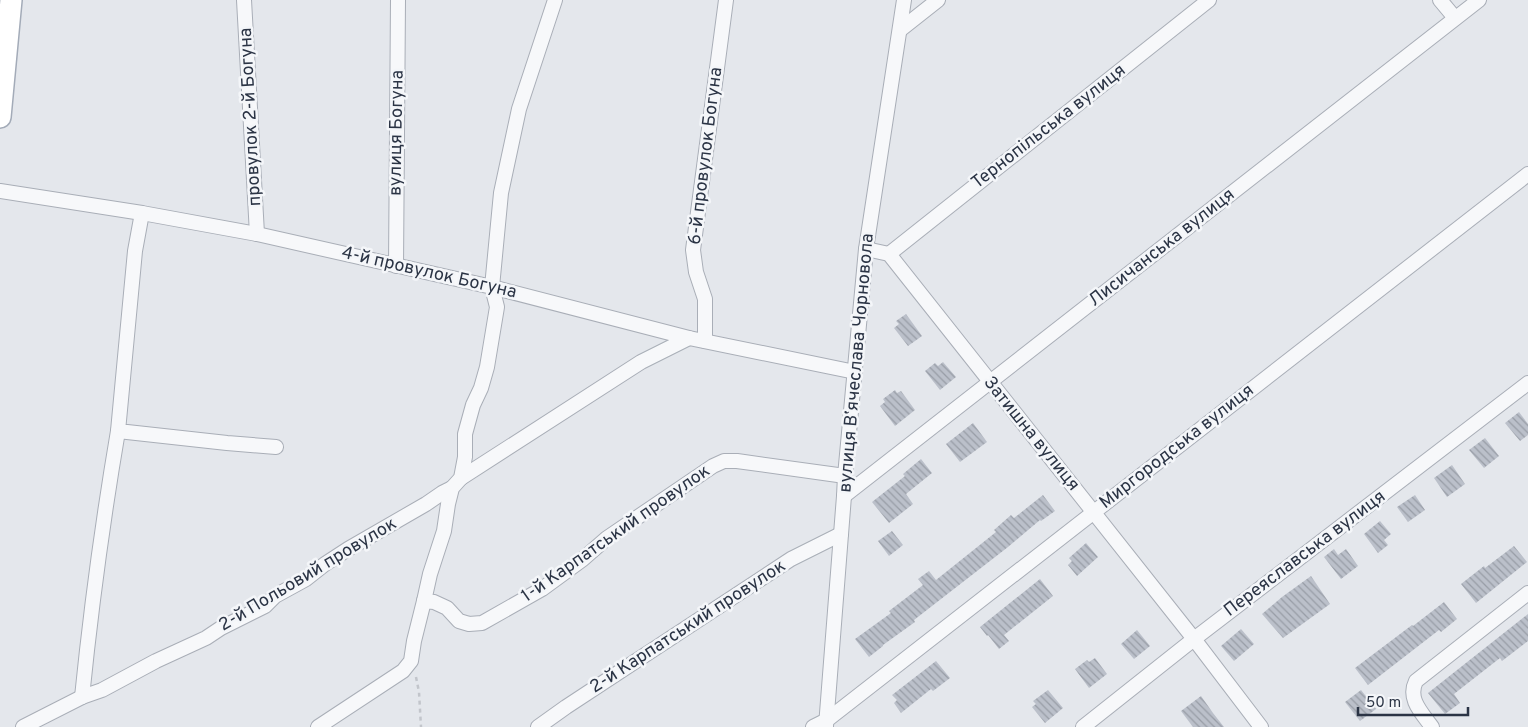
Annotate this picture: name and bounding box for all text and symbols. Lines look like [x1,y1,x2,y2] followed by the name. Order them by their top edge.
[235,27,267,207] street label: провулок 2-й Богуна
[967,59,1131,195] street label: Тернопільська вулиця
[684,66,728,246] street label: 6-й провулок Богуна
[384,70,410,196] street label: вулиця Богуна
[1084,184,1240,312] street label: Лисичанська вулиця
[834,232,880,494] street label: вулиця Вʼячеслава Чорновола
[339,242,519,304] street label: 4-й провулок Богуна
[978,372,1084,496] street label: Затишна вулиця
[1095,379,1259,515] street label: Миргородська вулиця
[517,460,715,608] street label: 1-й Карпатський провулок
[1220,486,1390,622] street label: Переяславська вулиця
[215,513,401,637] street label: 2-й Польовий провулок
[586,555,790,699] street label: 2-й Карпатський провулок
[1358,684,1468,716] scale bar
[1366,694,1401,713] text: 50 m

